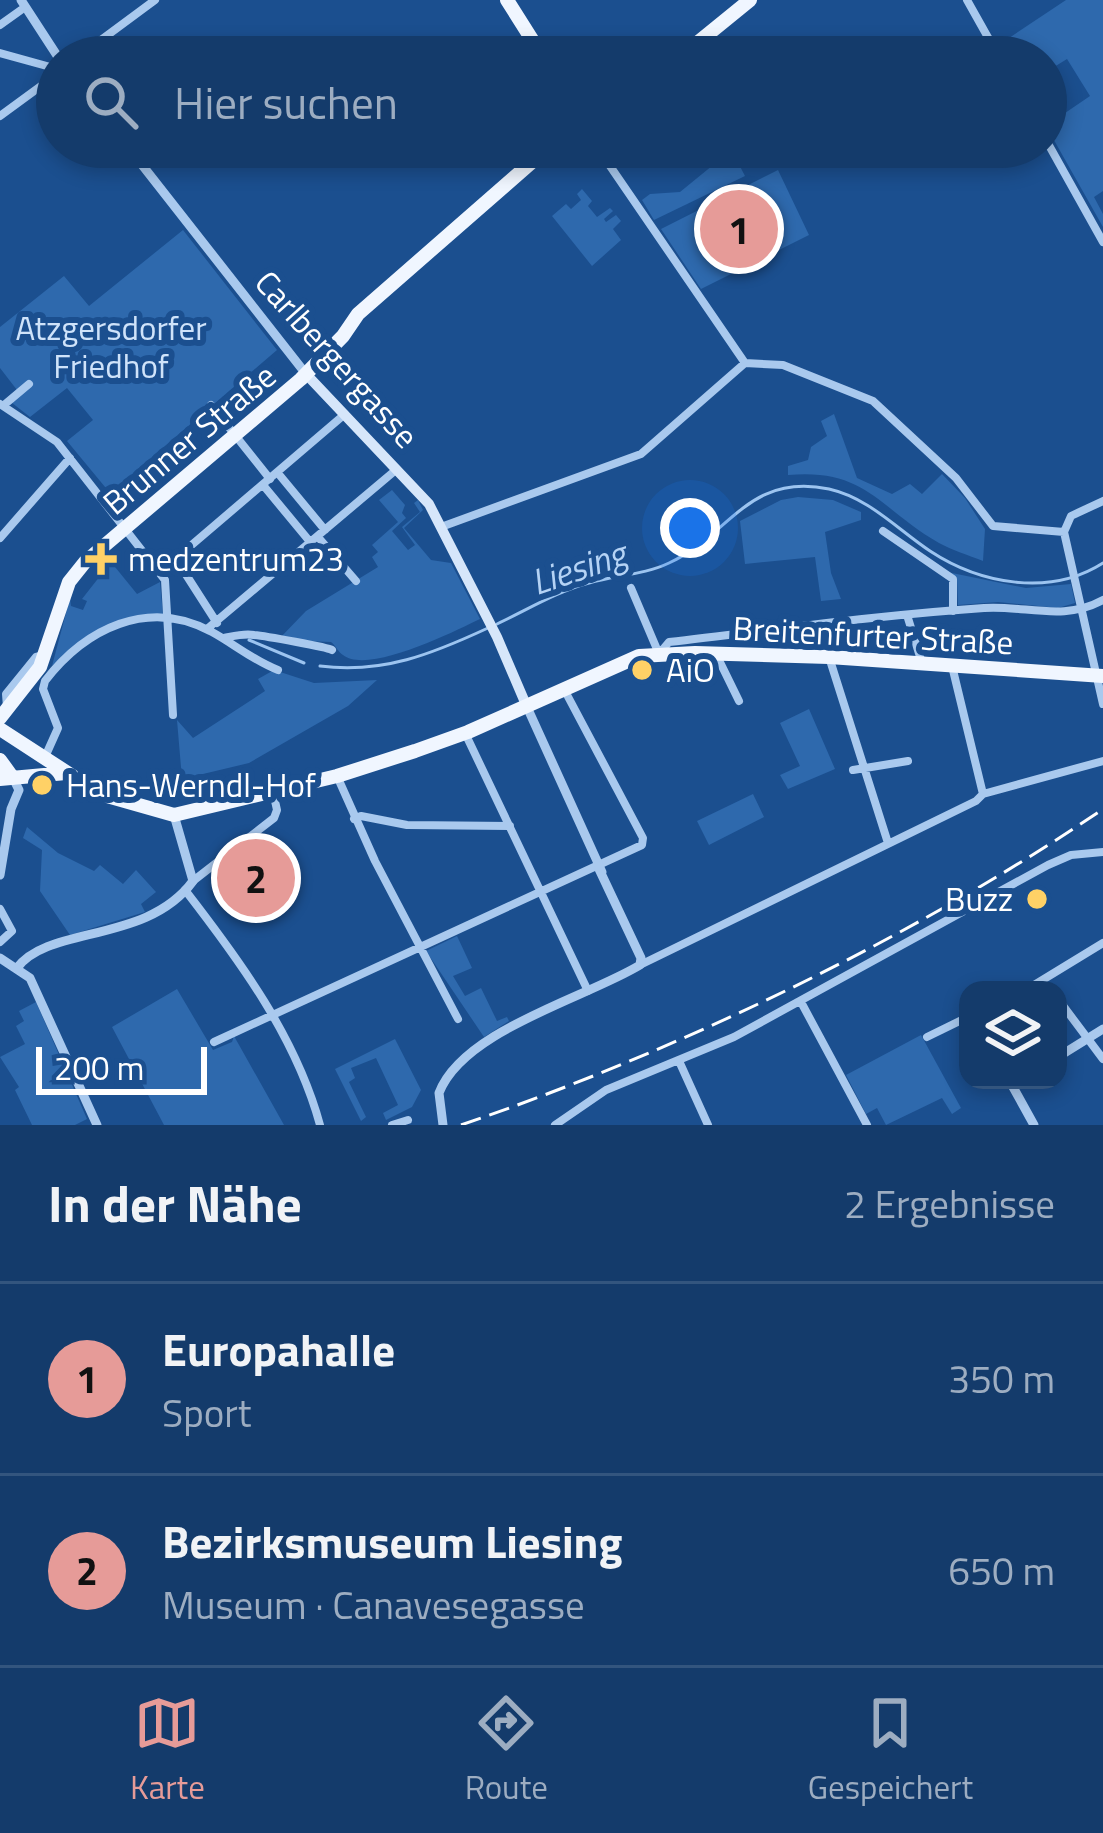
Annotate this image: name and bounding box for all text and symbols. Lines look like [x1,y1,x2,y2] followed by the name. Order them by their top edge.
[36,36,1067,168] search box
[174,68,398,136] text: Hier suchen
[78,69,144,135] icon: search
[700,184,778,274] pin: 1
[243,259,431,459] street label: Carlbergergasse
[15,303,207,391] park label: Atzgersdorfer Friedhof
[91,351,287,527] street label: Brunner Straße
[660,498,720,558] your location
[523,524,637,609] water label: Liesing
[128,534,344,584] place label: medzentrum23
[85,543,117,575] marker: medzentrum23
[731,603,1015,667] street label: Breitenfurter Straße
[666,645,715,695] place label: AiO
[629,657,655,683] marker: AiO
[66,760,316,810] place label: Hans-Werndl-Hof
[29,772,55,798] marker: Hans-Werndl-Hof
[217,833,295,923] pin: 2
[945,874,1013,924] place label: Buzz
[1024,886,1050,912] marker: Buzz
[959,981,1067,1089] map controls
[959,981,1067,1089] button: layers
[36,1041,207,1094] scale bar
[54,1043,144,1093] text: 200 m
[48,1164,302,1242] text: In der Nähe
[844,1174,1055,1233] text: 2 Ergebnisse
[162,1315,395,1383] text: Europahalle
[76,1349,98,1408] text: 1
[948,1349,1055,1408] text: 350 m
[162,1383,251,1442] text: Sport
[162,1507,623,1575] text: Bezirksmuseum Liesing
[76,1541,98,1600] text: 2
[948,1541,1055,1600] text: 650 m
[162,1575,585,1634] text: Museum · Canavesegasse
[130,1690,205,1812] tab: Karte
[465,1690,548,1812] tab: Route
[808,1690,973,1812] tab: Gespeichert

